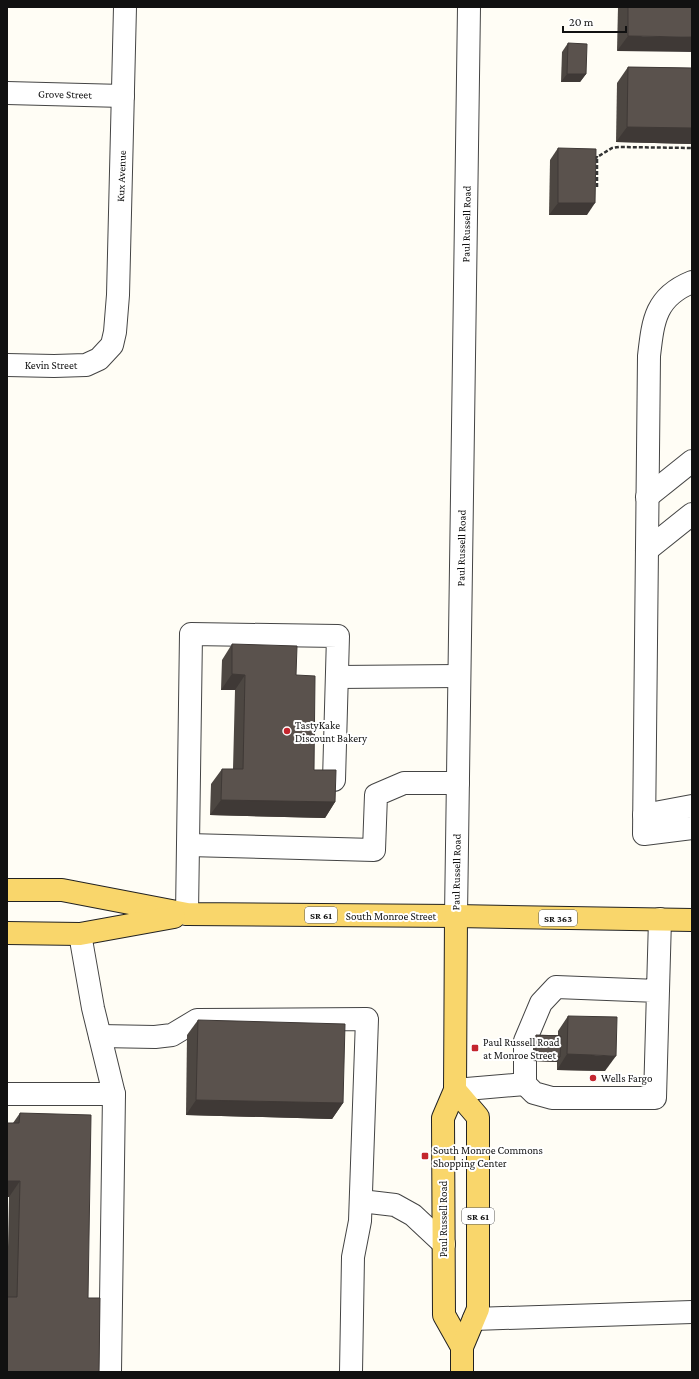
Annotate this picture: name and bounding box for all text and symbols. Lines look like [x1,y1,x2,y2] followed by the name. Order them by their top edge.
[563,8,626,34] scale bar
[569,15,594,29] text: 20 m
[38,88,92,100] street label: Grove Street
[114,150,128,202] street label: Kux Avenue
[459,185,473,262] street label: Paul Russell Road
[25,359,78,371] street label: Kevin Street
[454,509,468,586] street label: Paul Russell Road
[295,719,368,745] place label: TastyKake Discount Bakery
[282,726,292,736] marker: TastyKake Discount Bakery
[449,833,463,910] street label: Paul Russell Road
[305,907,337,923] road number: SR 61
[346,910,437,922] street label: South Monroe Street
[539,910,577,926] road number: SR 363
[483,1036,560,1061] place label: Paul Russell Road at Monroe Street
[470,1043,480,1053] marker: Paul Russell Road at Monroe Street
[601,1072,653,1085] place label: Wells Fargo
[588,1073,598,1083] marker: Wells Fargo
[433,1144,543,1170] place label: South Monroe Commons Shopping Center
[420,1151,430,1161] marker: South Monroe Commons Shopping Center
[437,1180,449,1257] street label: Paul Russell Road
[462,1208,494,1224] road number: SR 61

